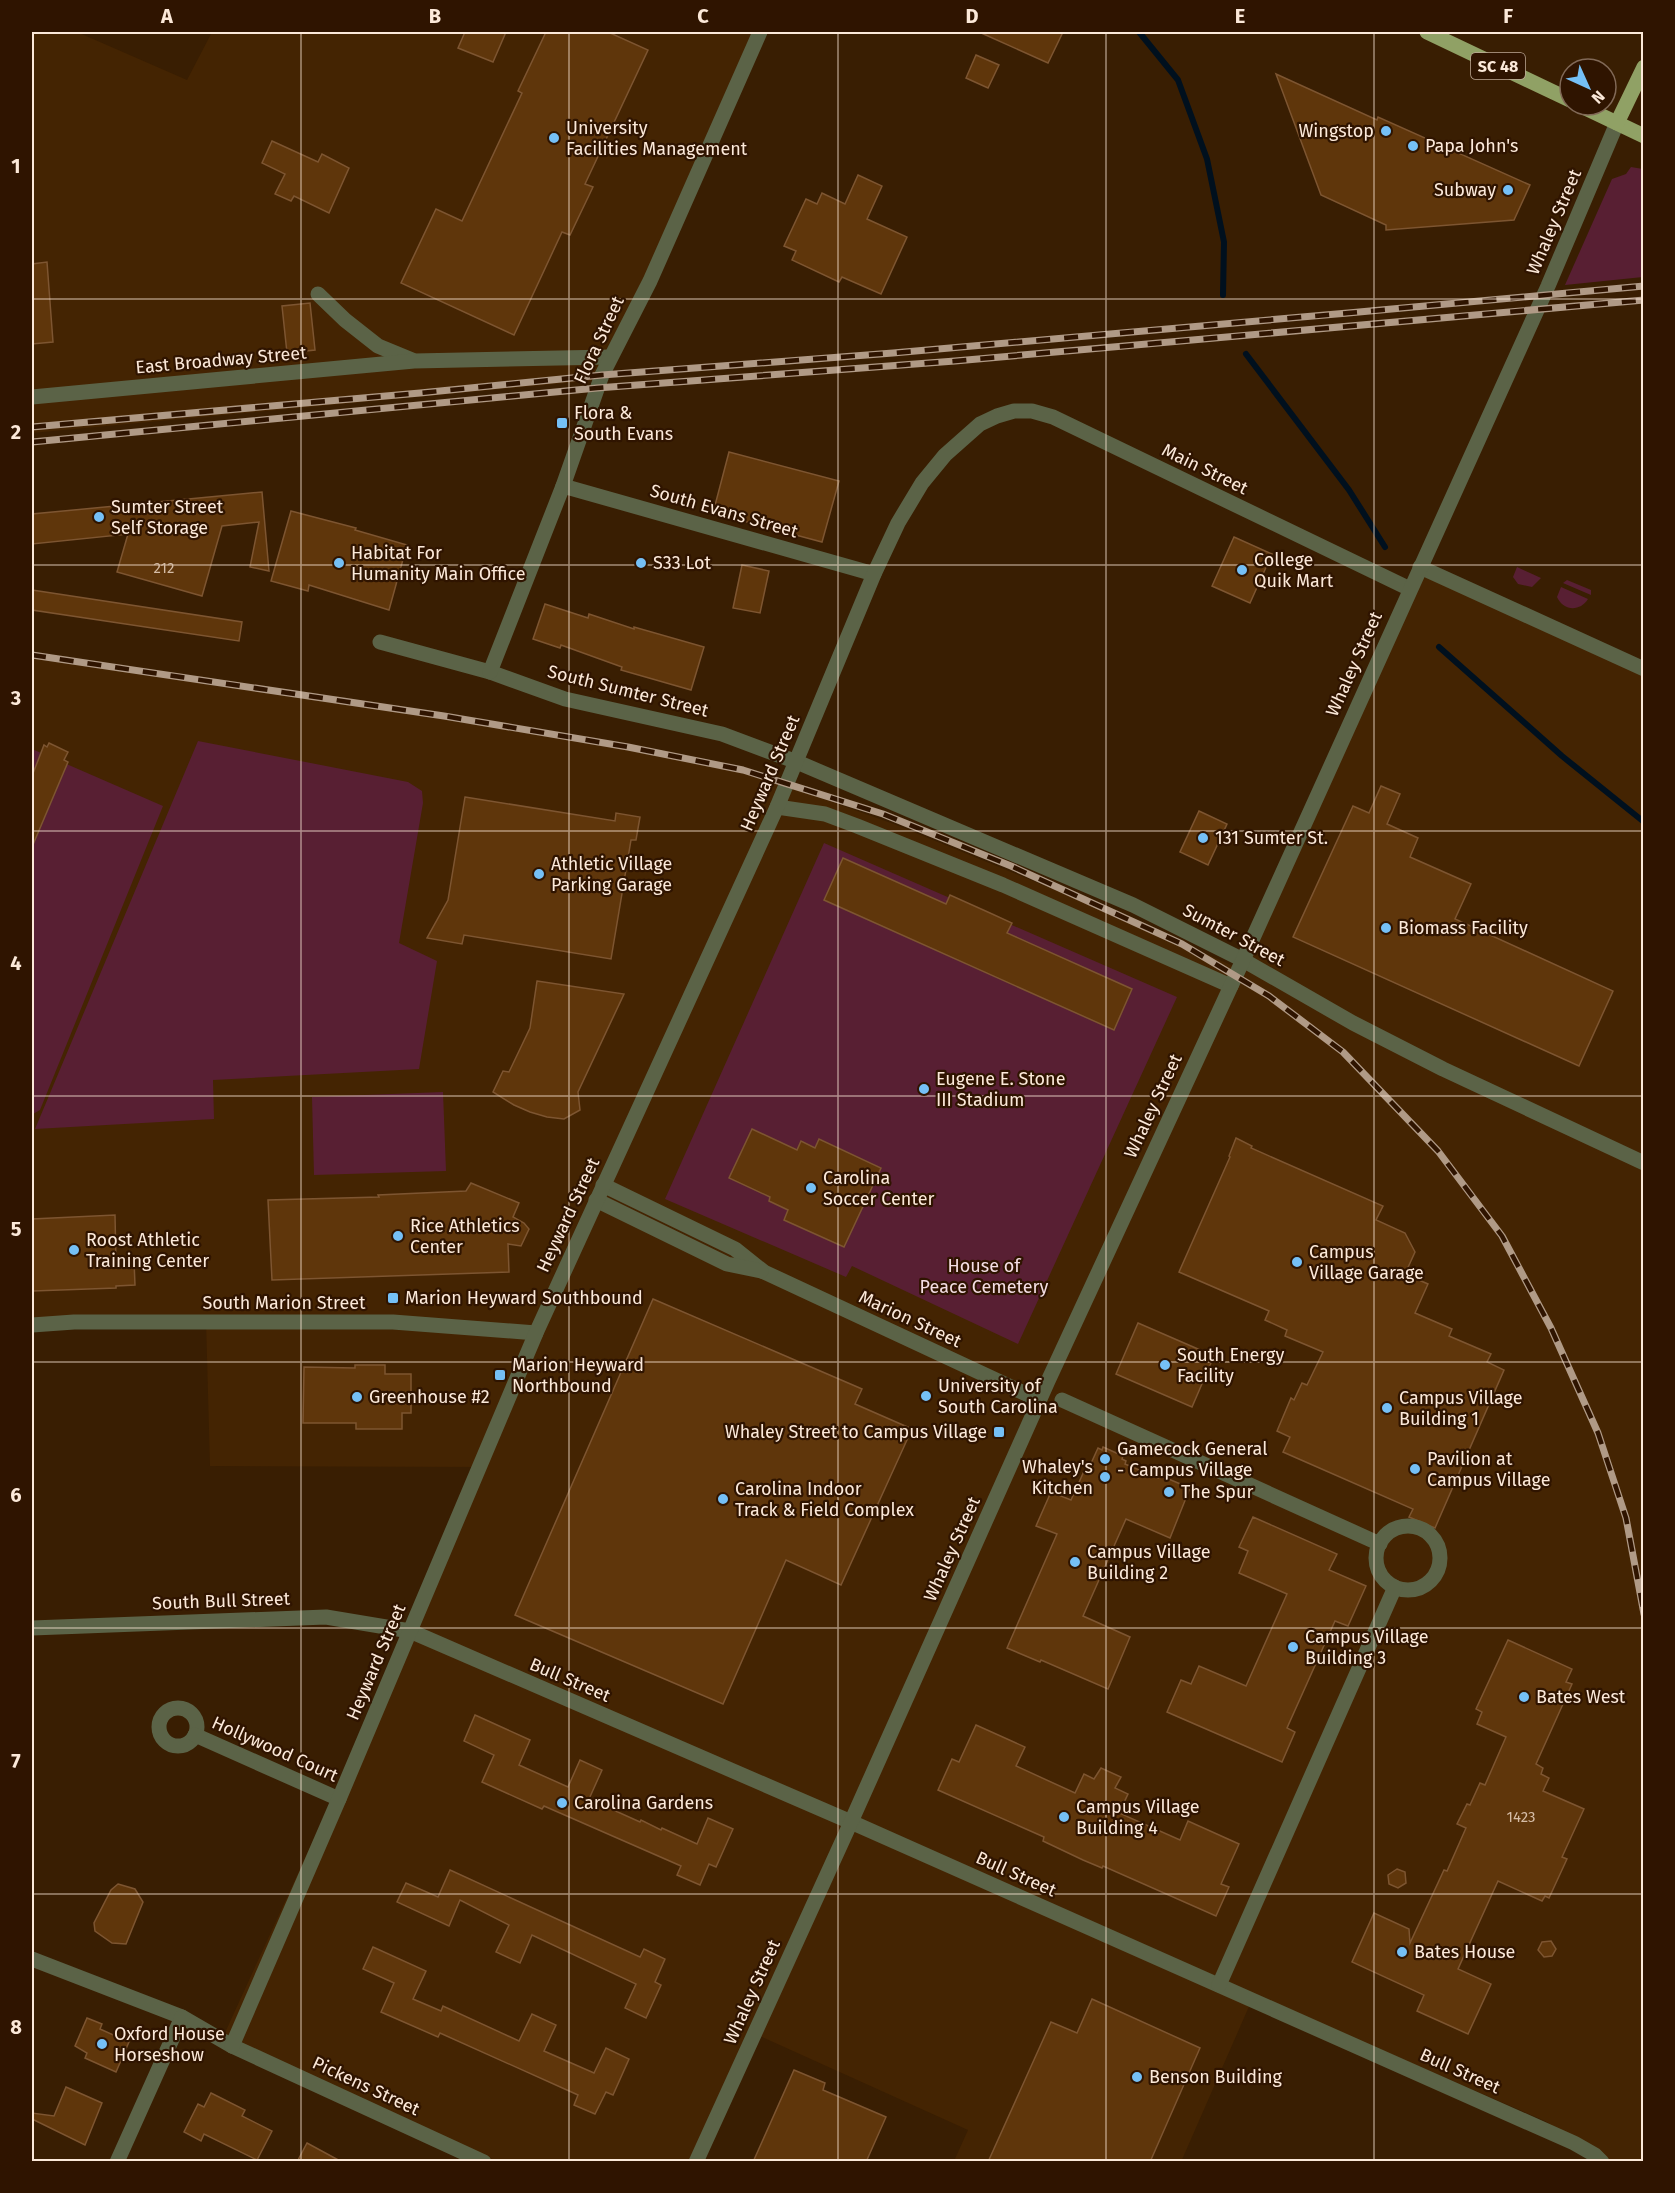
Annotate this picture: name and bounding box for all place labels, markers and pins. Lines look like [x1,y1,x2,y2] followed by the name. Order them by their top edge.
[566,117,748,160] place label: University Facilities Management
[1298,120,1374,142] place label: Wingstop
[1379,124,1393,138] marker: Wingstop
[547,131,561,145] marker: University Facilities Management
[1425,135,1518,157] place label: Papa John's
[1406,139,1420,153] marker: Papa John's
[1434,179,1496,201] place label: Subway
[1501,183,1515,197] marker: Subway
[574,402,673,445] place label: Flora & South Evans
[555,416,569,430] marker: Flora & South Evans
[111,496,224,539] place label: Sumter Street Self Storage
[92,510,106,524] marker: Sumter Street Self Storage
[351,542,526,585] place label: Habitat For Humanity Main Office
[1254,549,1334,592] place label: College Quik Mart
[653,552,712,574] place label: S33 Lot
[332,556,346,570] marker: Habitat For Humanity Main Office
[634,556,648,570] marker: S33 Lot
[1235,563,1249,577] marker: College Quik Mart
[1215,827,1328,849] place label: 131 Sumter St.
[1196,831,1210,845] marker: 131 Sumter St.
[551,853,672,896] place label: Athletic Village Parking Garage
[532,867,546,881] marker: Athletic Village Parking Garage
[1398,917,1528,939] place label: Biomass Facility
[1379,921,1393,935] marker: Biomass Facility
[936,1068,1065,1111] place label: Eugene E. Stone III Stadium
[917,1082,931,1096] marker: Eugene E. Stone III Stadium
[823,1167,934,1210] place label: Carolina Soccer Center
[804,1181,818,1195] marker: Carolina Soccer Center
[410,1215,520,1258] place label: Rice Athletics Center
[86,1229,209,1272] place label: Roost Athletic Training Center
[391,1229,405,1243] marker: Rice Athletics Center
[1309,1241,1424,1284] place label: Campus Village Garage
[67,1243,81,1257] marker: Roost Athletic Training Center
[1290,1255,1304,1269] marker: Campus Village Garage
[405,1287,643,1309] place label: Marion Heyward Southbound
[386,1291,400,1305] marker: Marion Heyward Southbound
[1177,1344,1284,1387] place label: South Energy Facility
[512,1354,644,1397] place label: Marion Heyward Northbound
[1158,1358,1172,1372] marker: South Energy Facility
[493,1368,507,1382] marker: Marion Heyward Northbound
[938,1375,1058,1418] place label: University of South Carolina
[369,1386,490,1408] place label: Greenhouse #2
[1399,1387,1523,1430] place label: Campus Village Building 1
[919,1389,933,1403] marker: University of South Carolina
[350,1390,364,1404] marker: Greenhouse #2
[1380,1401,1394,1415] marker: Campus Village Building 1
[725,1421,987,1443] place label: Whaley Street to Campus Village
[992,1425,1006,1439] marker: Whaley Street to Campus Village
[1117,1438,1267,1481] place label: Gamecock General - Campus Village
[1427,1448,1551,1491] place label: Pavilion at Campus Village
[1098,1452,1112,1466] marker: Gamecock General - Campus Village
[1022,1456,1093,1499] place label: Whaley's Kitchen
[1408,1462,1422,1476] marker: Pavilion at Campus Village
[1098,1470,1112,1484] marker: Whaley's Kitchen
[735,1478,914,1521] place label: Carolina Indoor Track & Field Complex
[1181,1481,1253,1503] place label: The Spur
[1162,1485,1176,1499] marker: The Spur
[716,1492,730,1506] marker: Carolina Indoor Track & Field Complex
[1087,1541,1211,1584] place label: Campus Village Building 2
[1068,1555,1082,1569] marker: Campus Village Building 2
[1305,1626,1429,1669] place label: Campus Village Building 3
[1286,1640,1300,1654] marker: Campus Village Building 3
[1536,1686,1626,1708] place label: Bates West
[1517,1690,1531,1704] marker: Bates West
[574,1792,713,1814] place label: Carolina Gardens
[555,1796,569,1810] marker: Carolina Gardens
[1076,1796,1200,1839] place label: Campus Village Building 4
[1057,1810,1071,1824] marker: Campus Village Building 4
[1414,1941,1515,1963] place label: Bates House
[1395,1945,1409,1959] marker: Bates House
[114,2023,225,2066] place label: Oxford House Horseshow
[95,2037,109,2051] marker: Oxford House Horseshow
[1149,2066,1283,2088] place label: Benson Building
[1130,2070,1144,2084] marker: Benson Building

